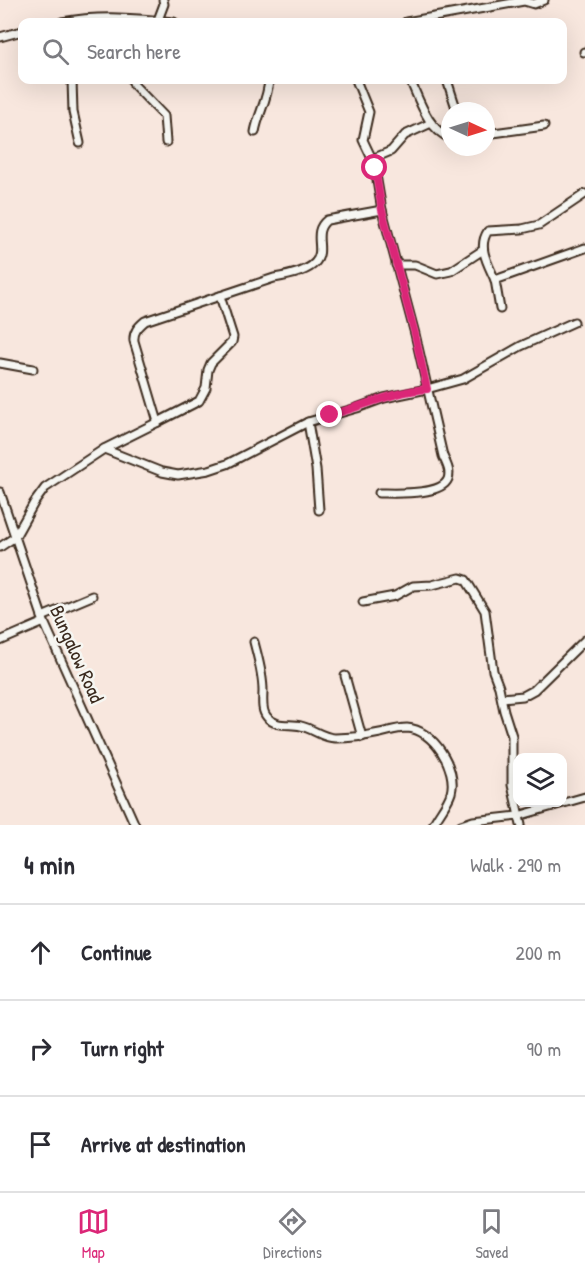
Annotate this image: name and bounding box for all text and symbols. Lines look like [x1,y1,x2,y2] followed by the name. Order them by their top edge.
[18,18,567,84] search box
[39,35,72,68] icon: search
[87,36,181,66] text: Search here
[441,102,495,156] north arrow
[361,154,387,180] route start
[316,401,342,427] route end
[44,601,111,707] street label: Bungalow Road
[513,753,567,807] map controls
[513,753,567,807] button: layers
[24,847,75,882] text: 4 min
[470,851,561,878] text: Walk · 290 m
[24,936,57,969] icon: ahead
[81,937,152,967] text: Continue
[516,939,561,966] text: 200 m
[24,1032,57,1065] icon: right
[81,1033,164,1063] text: Turn right
[527,1035,561,1062] text: 90 m
[24,1128,57,1161] icon: arrive
[81,1129,246,1159] text: Arrive at destination
[77,1205,110,1263] tab: Map
[263,1205,322,1263] tab: Directions
[475,1205,508,1263] tab: Saved

